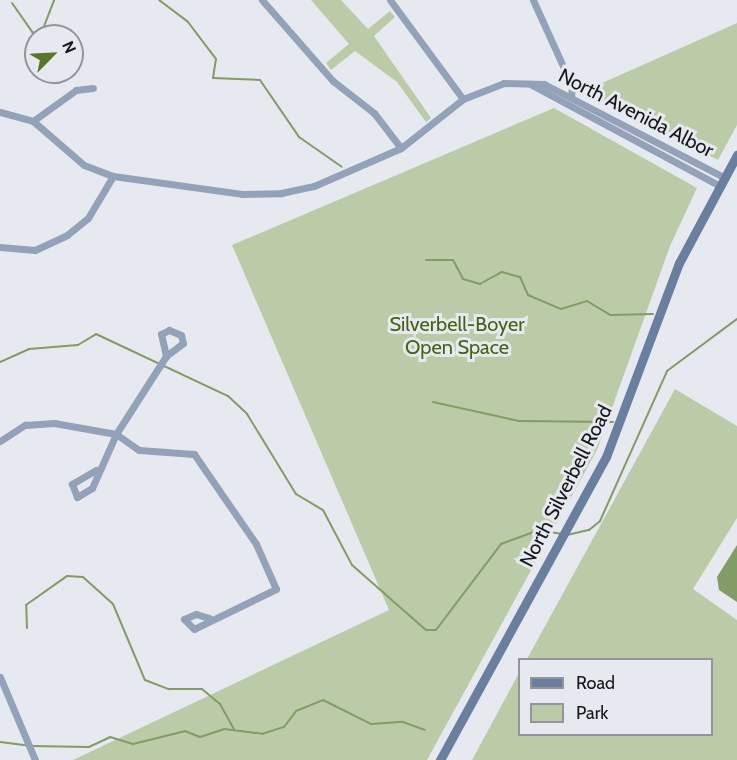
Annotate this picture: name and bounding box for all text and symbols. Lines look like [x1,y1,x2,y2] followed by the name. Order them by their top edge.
[24,24,84,84] north arrow
[58,38,80,56] text: N
[555,64,717,162] street label: North Avenida Albor
[389,312,525,359] park label: Silverbell-Boyer Open Space
[515,401,617,571] street label: North Silverbell Road
[518,658,713,736] legend
[576,672,615,694] text: Road
[576,702,608,724] text: Park

